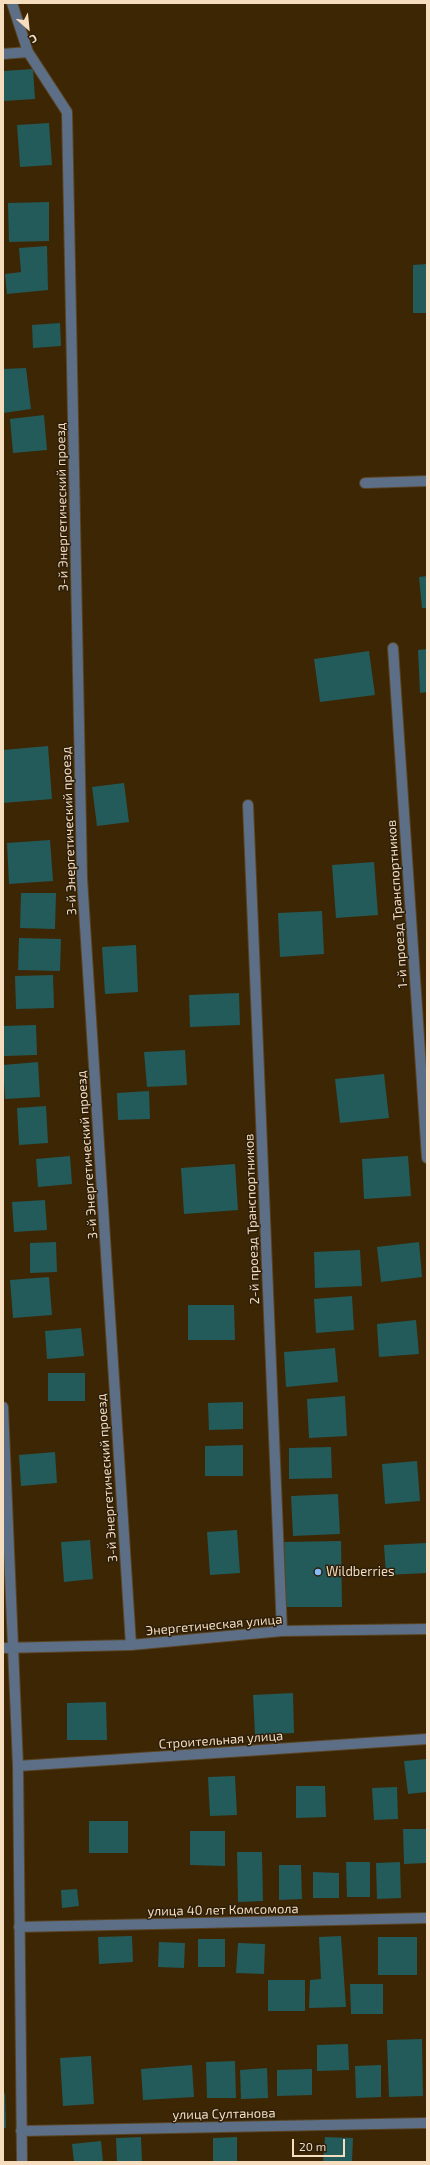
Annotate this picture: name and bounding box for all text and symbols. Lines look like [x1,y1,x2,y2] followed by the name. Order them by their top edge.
[8,8,48,48] north arrow
[28,32,40,46] text: С
[53,422,71,592] street label: 3-й Энергетический проезд
[58,746,80,916] street label: 3-й Энергетический проезд
[383,819,411,989] street label: 1-й проезд Транспортников
[73,1070,101,1240] street label: 3-й Энергетический проезд
[241,1133,263,1305] street label: 2-й проезд Транспортников
[93,1393,121,1563] street label: 3-й Энергетический проезд
[326,1564,394,1580] place label: Wildberries
[313,1567,323,1577] marker: Wildberries
[145,1611,283,1639] street label: Энергетическая улица
[158,1728,284,1752] street label: Строительная улица
[147,1901,299,1919] street label: улица 40 лет Комсомола
[172,2105,276,2123] street label: улица Султанова
[294,2131,347,2157] scale bar
[299,2139,326,2153] text: 20 m

